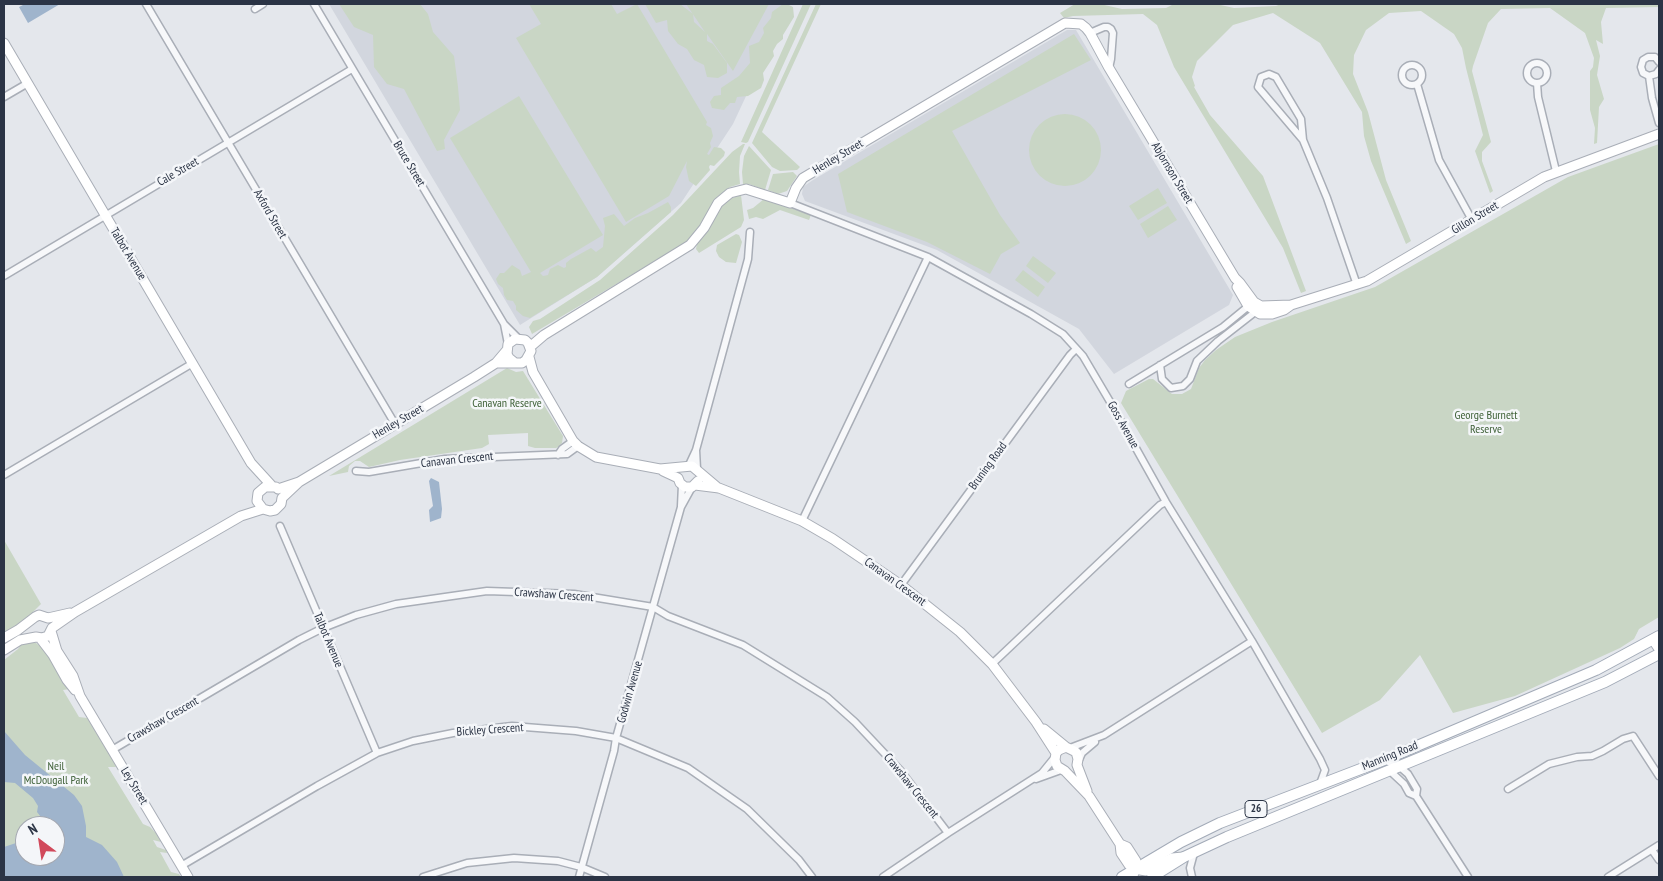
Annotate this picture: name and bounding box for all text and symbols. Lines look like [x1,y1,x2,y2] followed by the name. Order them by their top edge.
[810,136,866,178] street label: Henley Street
[390,139,428,189] street label: Bruce Street
[1148,140,1196,206] street label: Abjornson Street
[155,154,201,190] street label: Cale Street
[250,187,290,241] street label: Axford Street
[1449,198,1501,238] street label: Gillon Street
[107,225,149,283] street label: Talbot Avenue
[472,397,542,411] park label: Canavan Reserve
[1104,399,1142,451] street label: Goss Avenue
[370,402,426,442] street label: Henley Street
[1455,409,1517,437] park label: George Burnett Reserve
[966,439,1010,493] street label: Bruning Road
[420,449,494,471] street label: Canavan Crescent
[861,555,929,609] street label: Canavan Crescent
[514,585,594,605] street label: Crawshaw Crescent
[310,610,346,670] street label: Talbot Avenue
[614,659,646,725] street label: Godwin Avenue
[125,694,201,746] street label: Crawshaw Crescent
[456,720,524,740] street label: Bickley Crescent
[1360,738,1420,774] street label: Manning Road
[880,751,942,821] street label: Crawshaw Crescent
[24,760,88,788] park label: Neil McDougall Park
[117,765,151,807] street label: Ley Street
[1245,801,1267,818] road number: 26
[15,816,65,866] north arrow
[25,819,41,839] text: N

